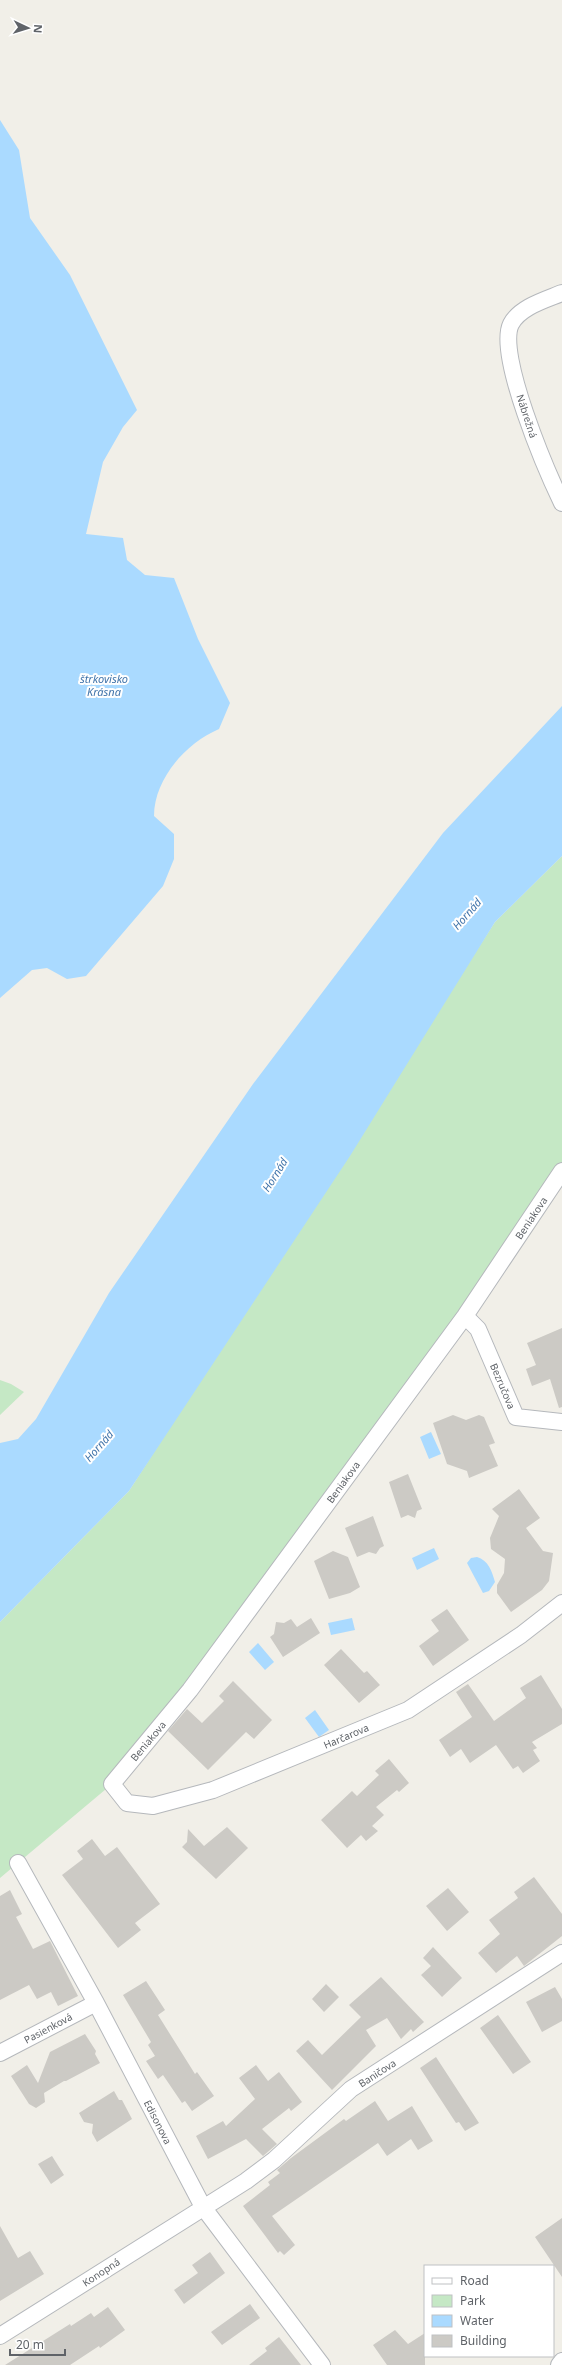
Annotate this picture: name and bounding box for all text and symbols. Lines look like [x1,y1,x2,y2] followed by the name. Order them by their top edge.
[8,8,48,48] north arrow
[31,24,46,34] text: N
[513,392,541,440] street label: Nábrežná
[80,671,128,699] water label: štrkovisko Krásna
[449,894,485,933] water label: Hornád
[258,1155,291,1194] water label: Hornád
[512,1194,550,1242] street label: Beniakova
[487,1361,519,1411] street label: Bezručova
[81,1426,117,1465] water label: Hornád
[323,1458,363,1506] street label: Beniakova
[127,1718,169,1764] street label: Beniakova
[321,1720,371,1752] street label: Harčarova
[21,2009,75,2047] street label: Pasienková
[355,2056,399,2090] street label: Baničova
[141,2098,175,2146] street label: Edisonova
[79,2255,123,2289] street label: Konopná
[424,2265,554,2357] legend
[460,2272,489,2289] text: Road
[460,2292,486,2309] text: Park
[460,2312,494,2329] text: Water
[10,2331,65,2357] scale bar
[460,2332,507,2349] text: Building
[16,2336,44,2353] text: 20 m

